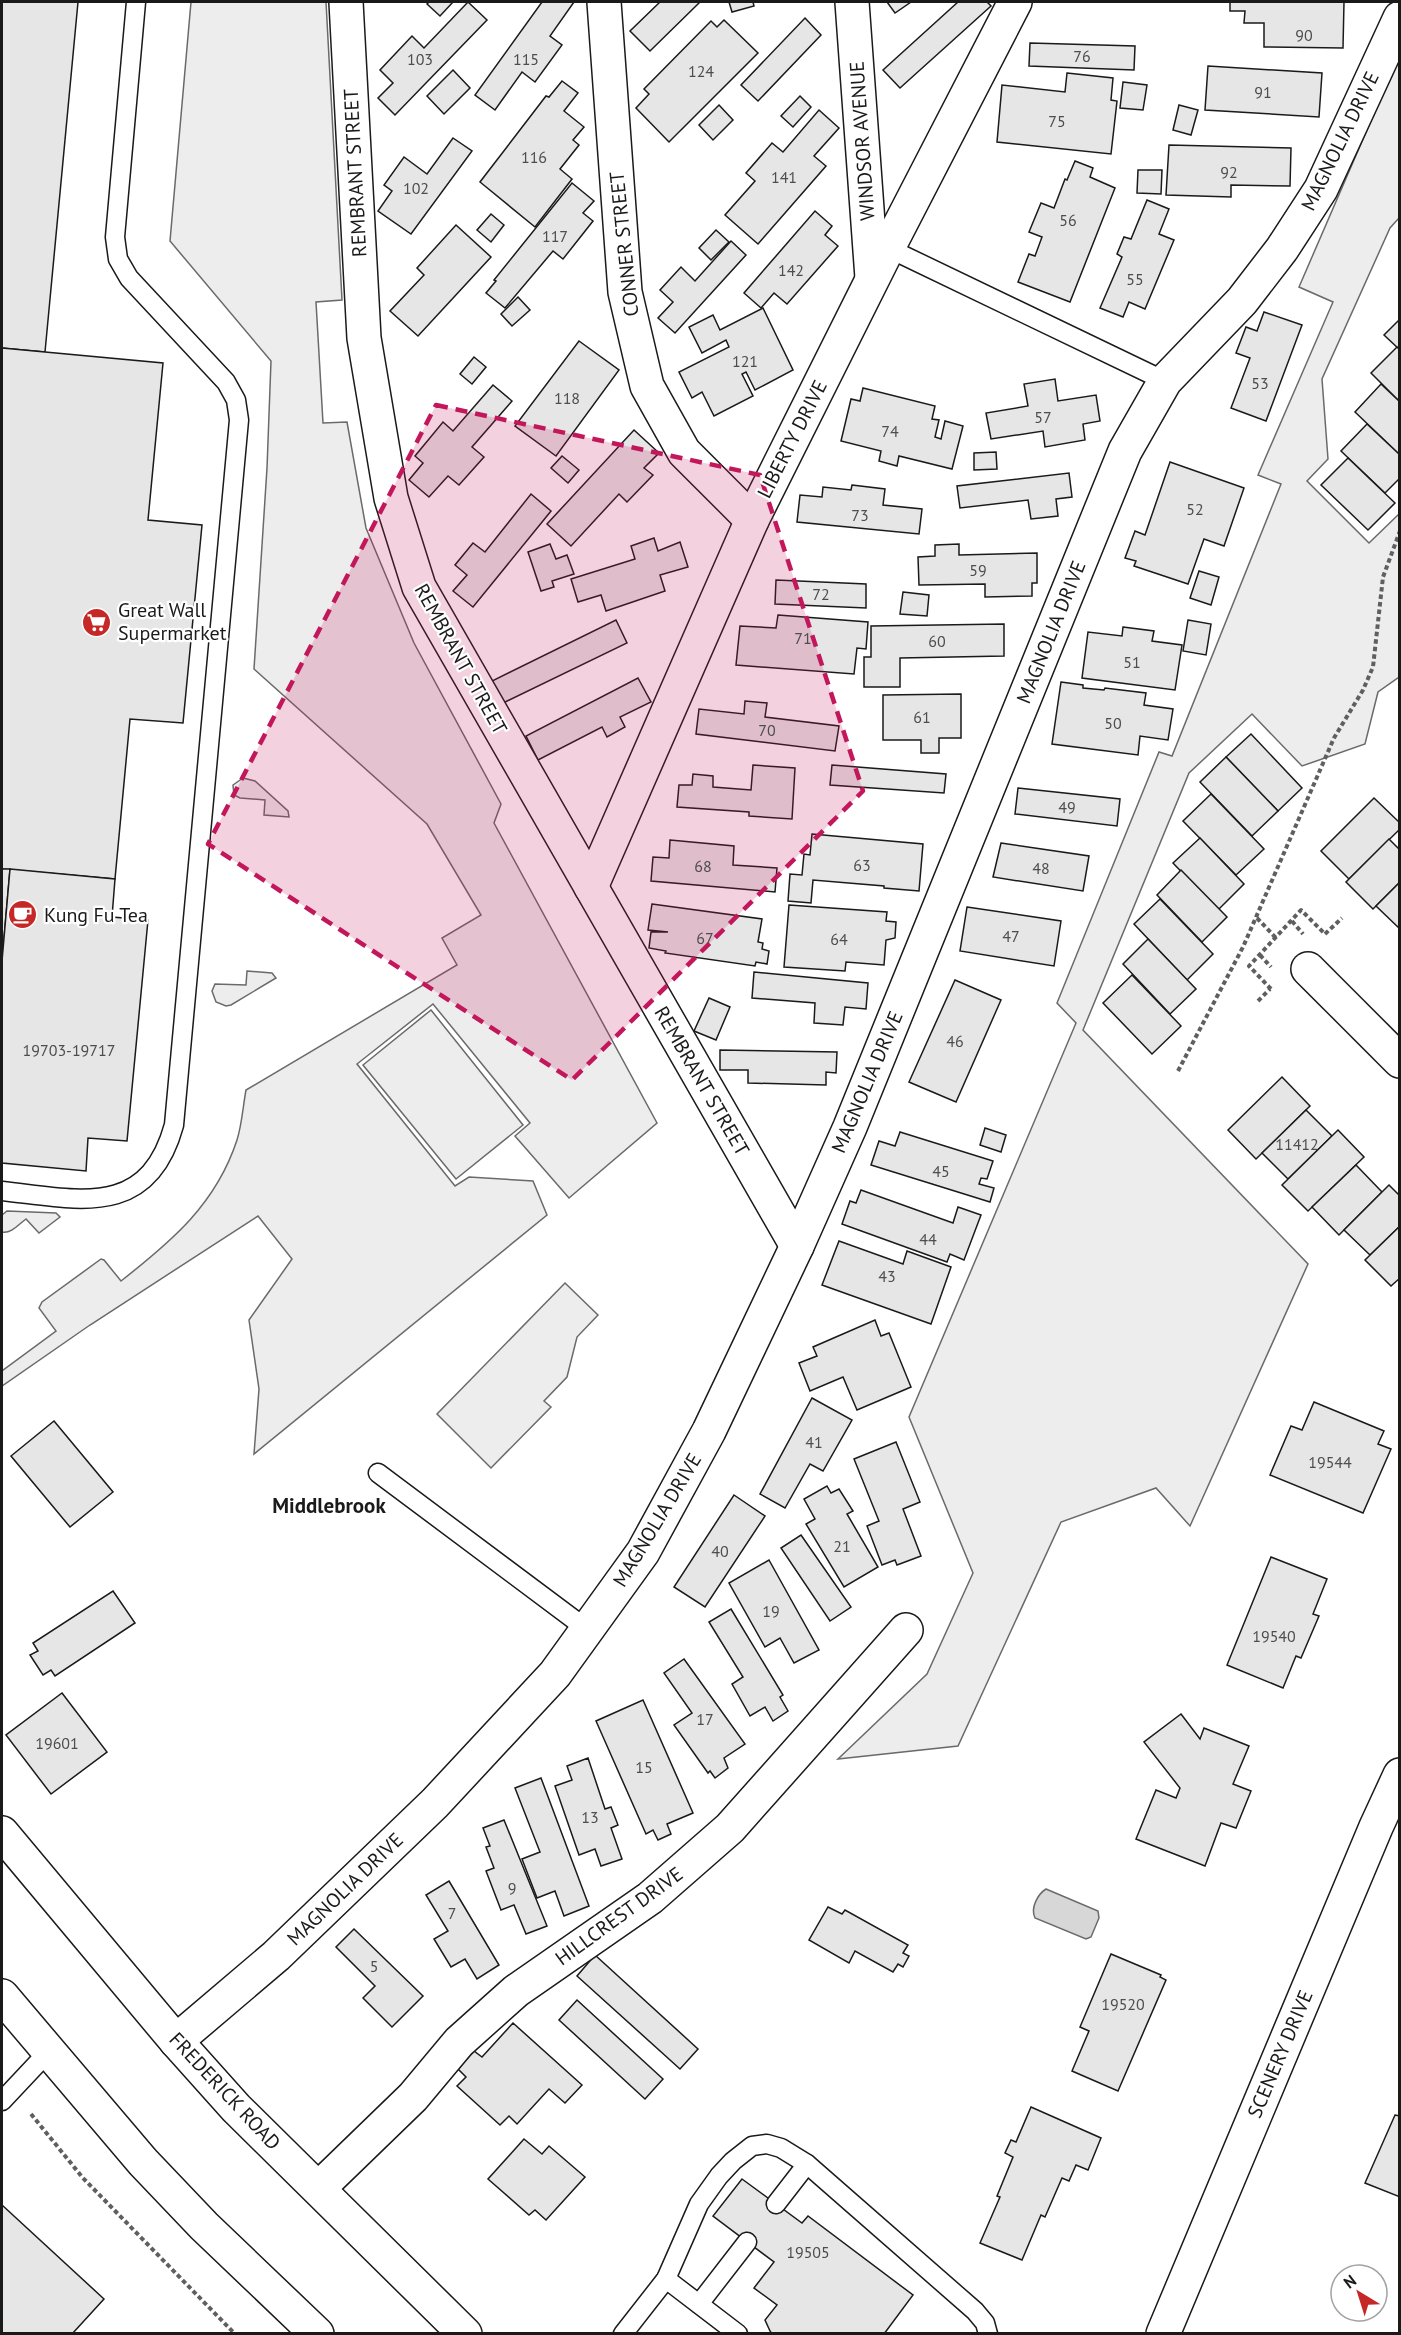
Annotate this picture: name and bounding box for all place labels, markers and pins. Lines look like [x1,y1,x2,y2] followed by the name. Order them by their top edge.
[118,597,227,646] place label: Great Wall Supermarket
[81,606,113,638] supermarket icon: Great Wall Supermarket
[7,899,39,931] cafe icon: Kung Fu Tea
[44,902,148,928] place label: Kung Fu Tea

